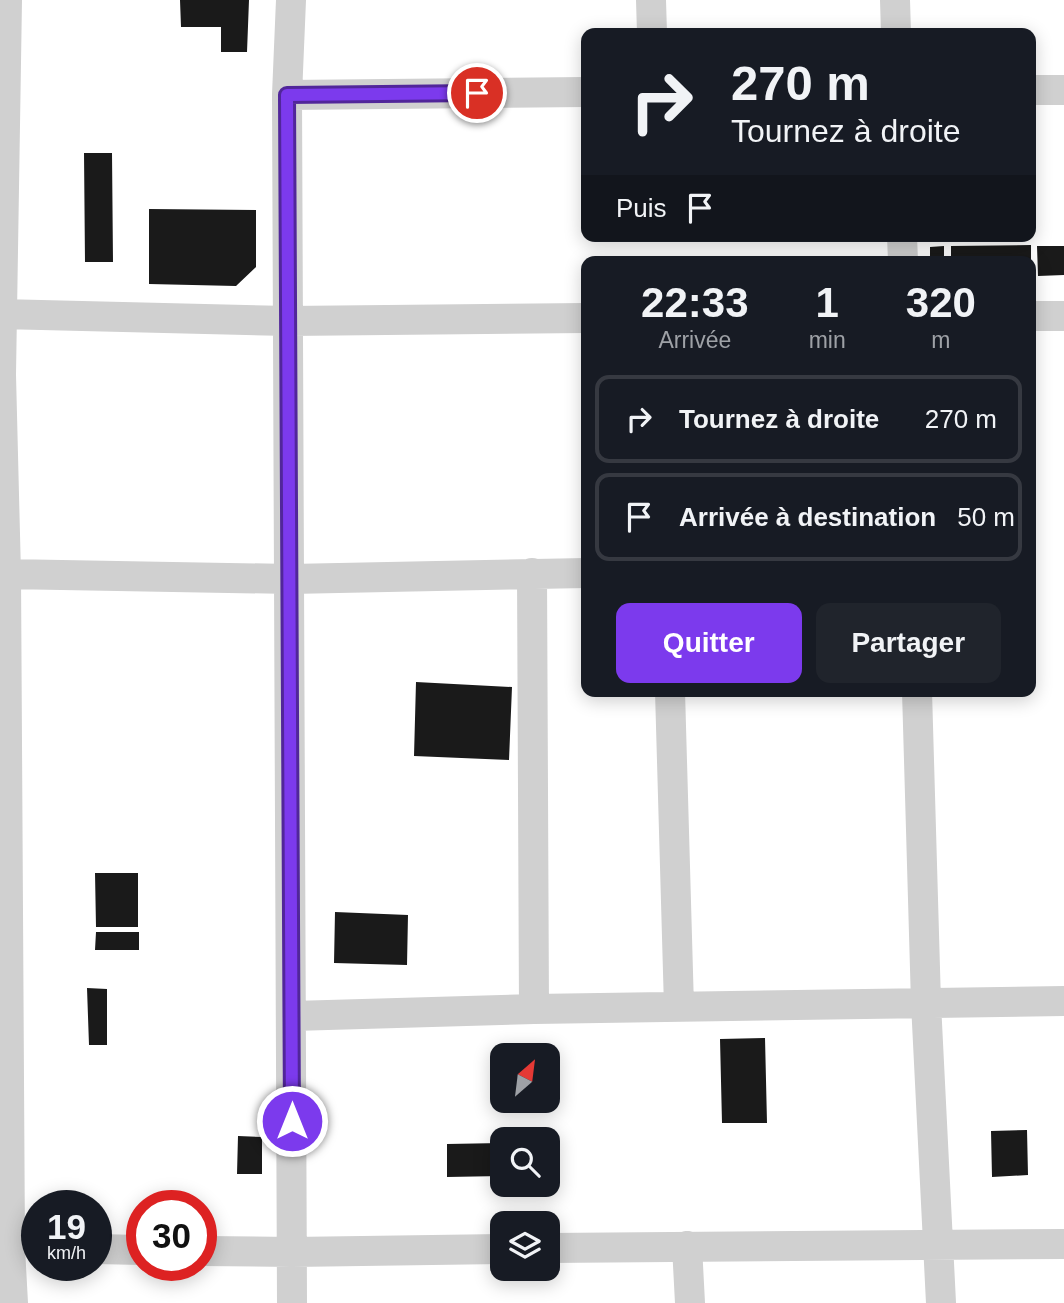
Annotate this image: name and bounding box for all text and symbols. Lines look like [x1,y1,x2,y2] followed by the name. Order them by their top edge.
[616,56,707,147] icon: right
[731,56,870,110] text: 270 m
[447,63,507,123] pin
[458,74,496,112] icon: arrive
[731,113,960,149] text: Tournez à droite
[681,189,719,227] icon: arrive
[616,193,667,223] text: Puis
[641,279,749,326] text: 22:33
[815,279,839,326] text: 1
[906,279,976,326] text: 320
[658,327,731,353] text: Arrivée
[809,327,846,353] text: min
[931,327,950,353] text: m
[620,400,658,438] icon: right
[679,404,879,434] text: Tournez à droite
[925,404,997,434] text: 270 m
[620,498,658,536] icon: arrive
[679,502,936,532] text: Arrivée à destination
[957,502,1015,532] text: 50 m
[616,603,802,683] button: Quitter
[816,603,1001,683] button: Partager
[490,1043,560,1113] north arrow
[490,1043,560,1281] map controls
[255,1084,329,1158] position arrow
[490,1127,560,1197] button: search
[126,1190,217,1281] speed limit sign: 30
[47,1207,86,1246] text: 19
[490,1211,560,1281] button: layers
[47,1243,86,1263] text: km/h

